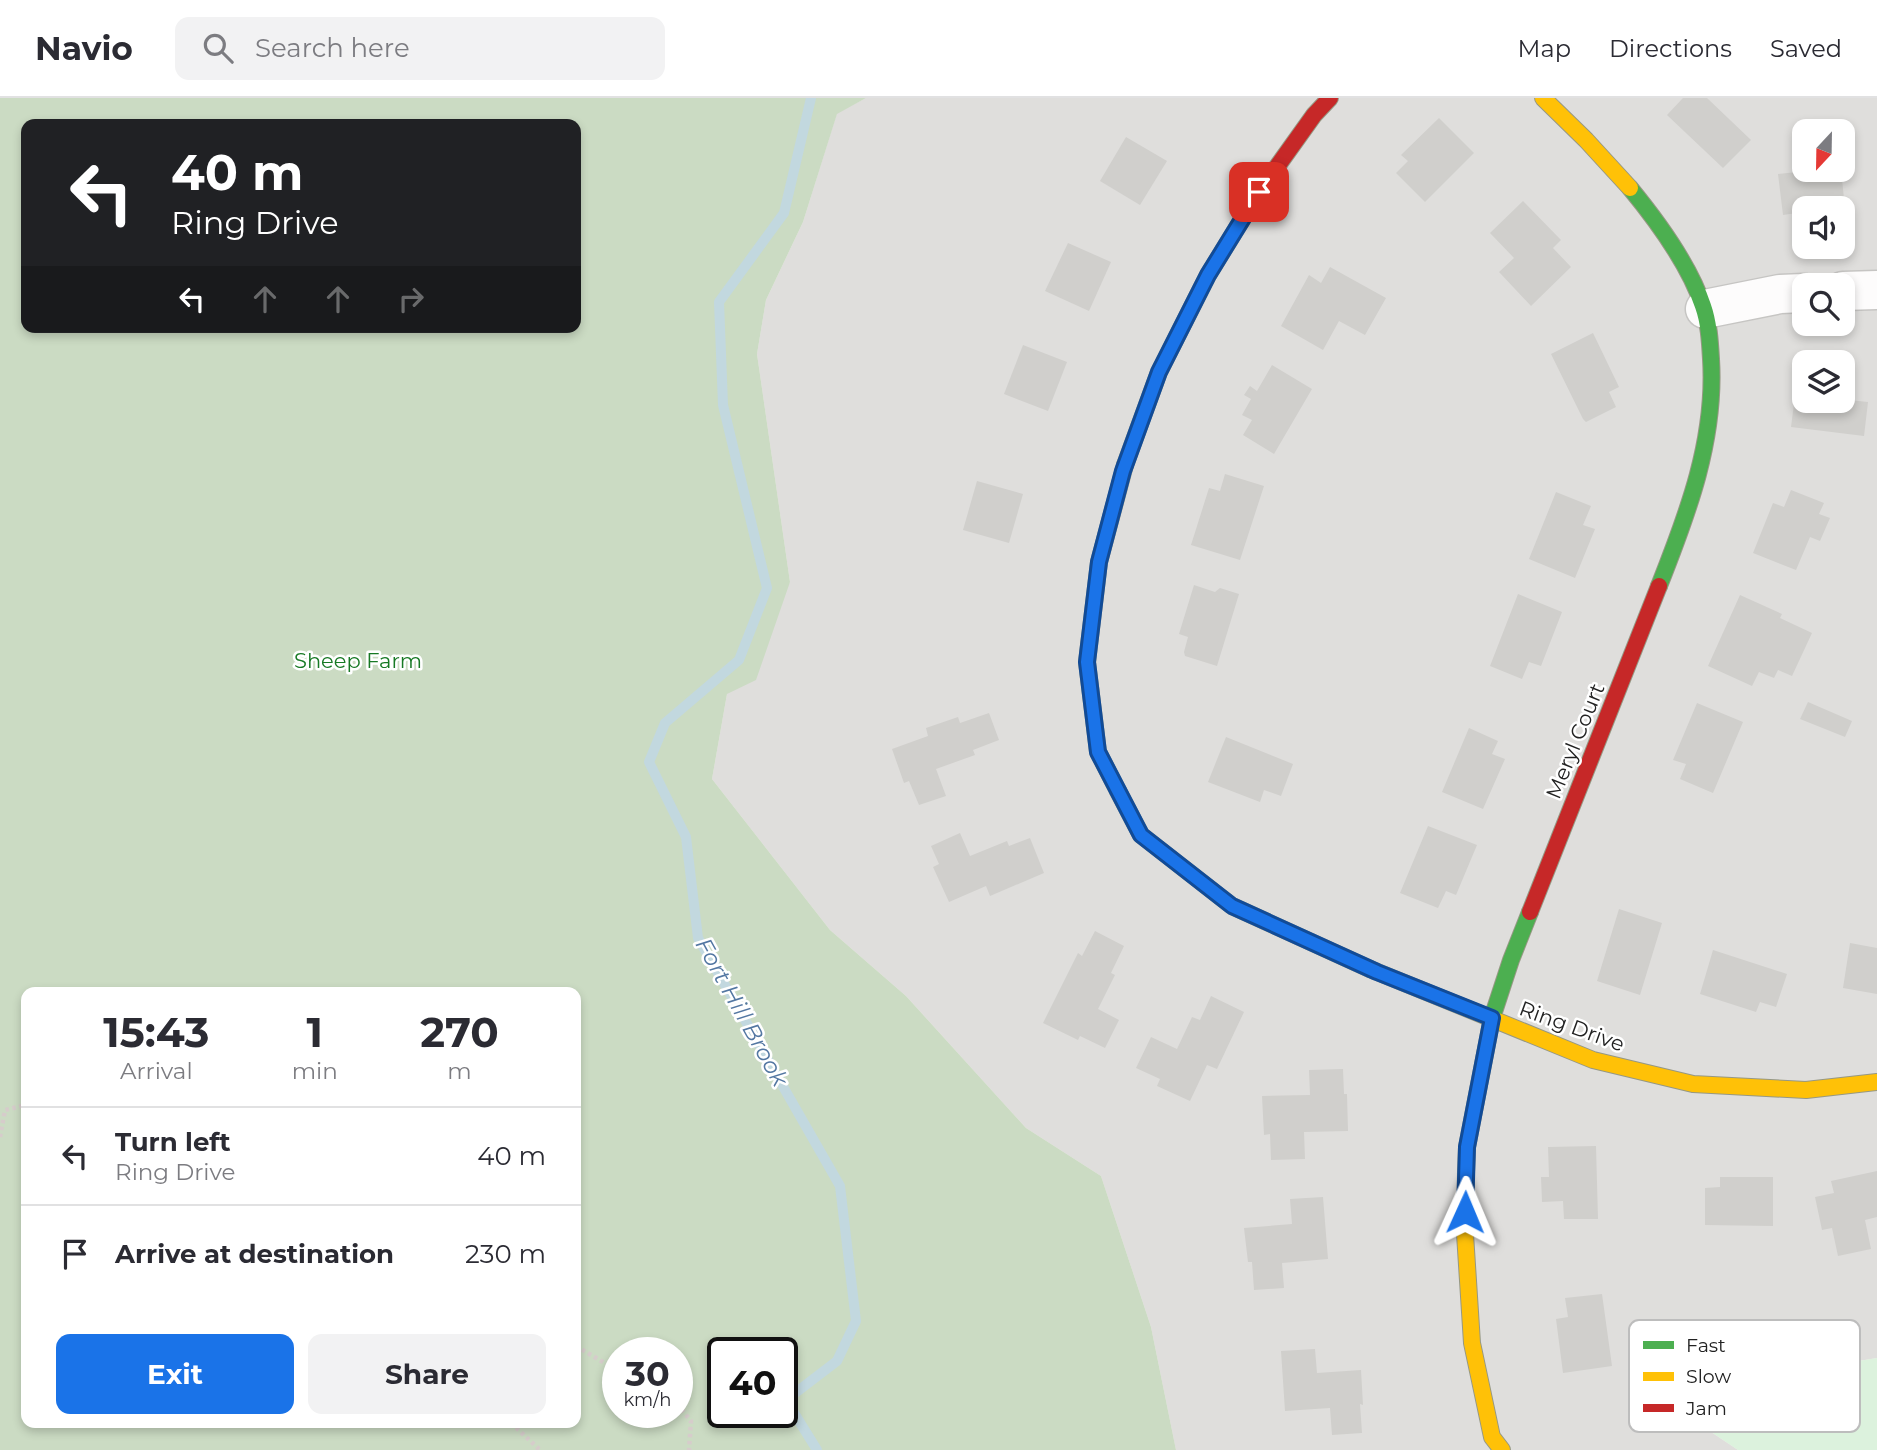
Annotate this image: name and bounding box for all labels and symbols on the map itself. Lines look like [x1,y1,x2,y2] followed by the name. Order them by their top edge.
[1792,119,1855,182] north arrow
[1229,162,1289,222] pin
[294,648,422,673] park label: Sheep Farm
[1540,680,1610,802] street label: Meryl Court
[690,933,795,1092] water label: Fort Hill Brook
[1516,995,1628,1057] street label: Ring Drive
[1428,1175,1502,1249] position arrow
[1629,1320,1860,1432] legend
[1686,1334,1726,1357] text: Fast
[707,1337,798,1428] speed limit sign: 40
[1686,1365,1731,1388] text: Slow
[1685,1397,1727,1420] text: Jam

